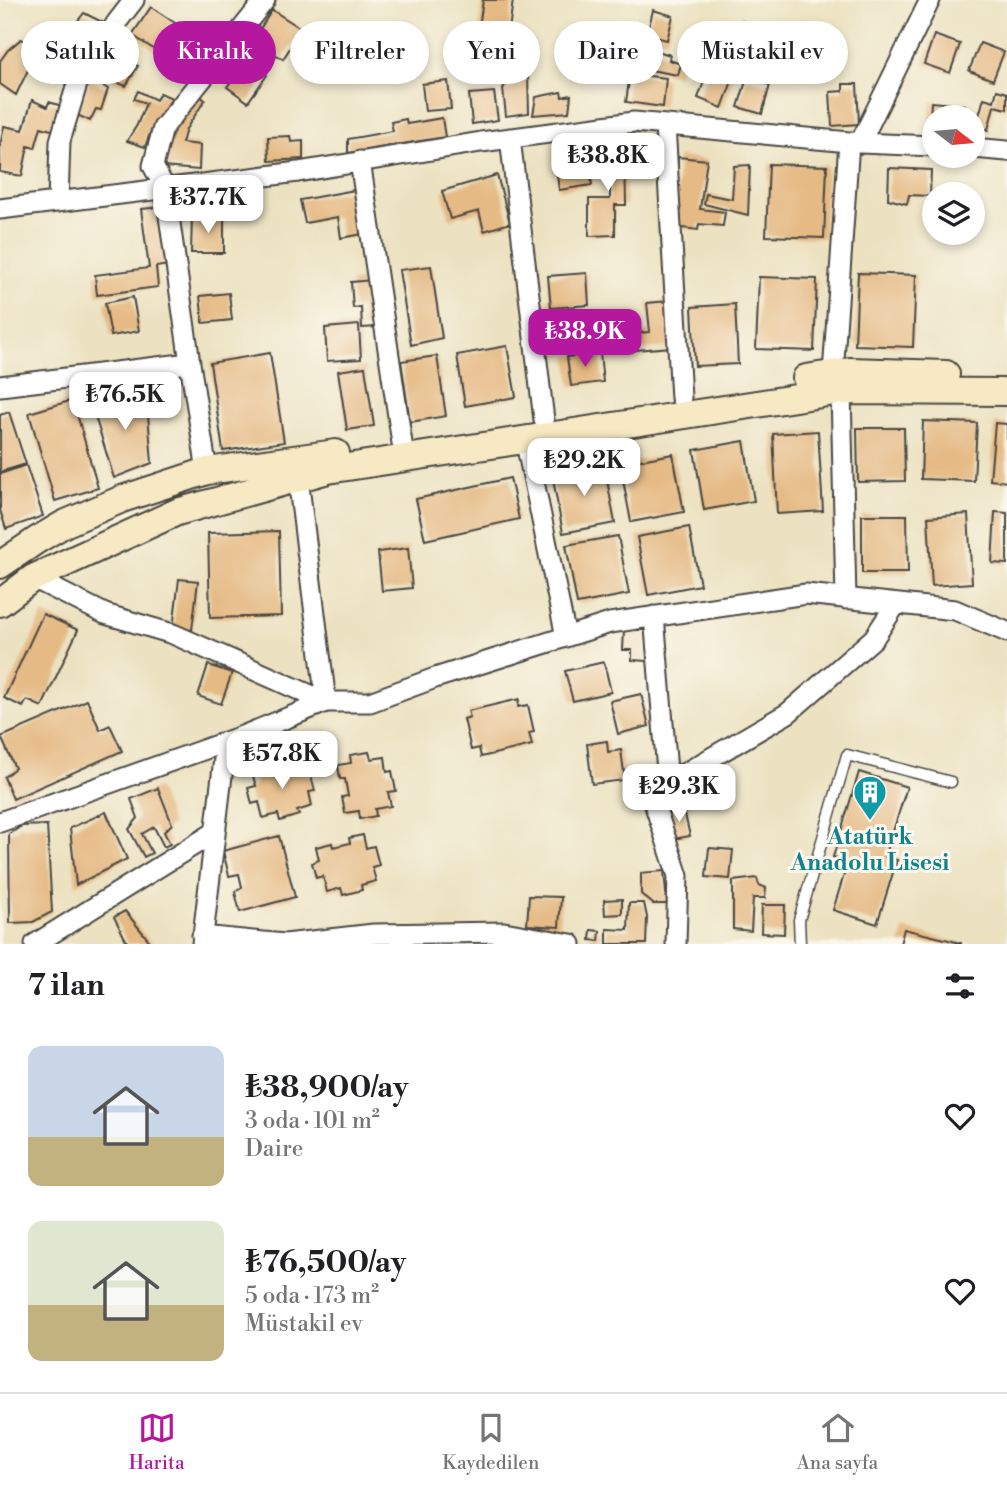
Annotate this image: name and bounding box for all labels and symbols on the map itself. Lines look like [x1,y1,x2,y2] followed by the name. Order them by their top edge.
[922,105,985,168] north arrow
[551,134,665,193] pin: ₺38.8K
[151,176,265,235] pin: ₺37.7K
[528,310,642,369] pin: ₺38.9K
[68,372,182,432] pin: ₺76.5K
[527,438,641,498] pin: ₺29.2K
[225,732,339,791] pin: ₺57.8K
[622,764,736,824] pin: ₺29.3K
[851,773,889,822] building icon: Atatürk Anadolu Lisesi
[790,823,949,877] place label: Atatürk Anadolu Lisesi

